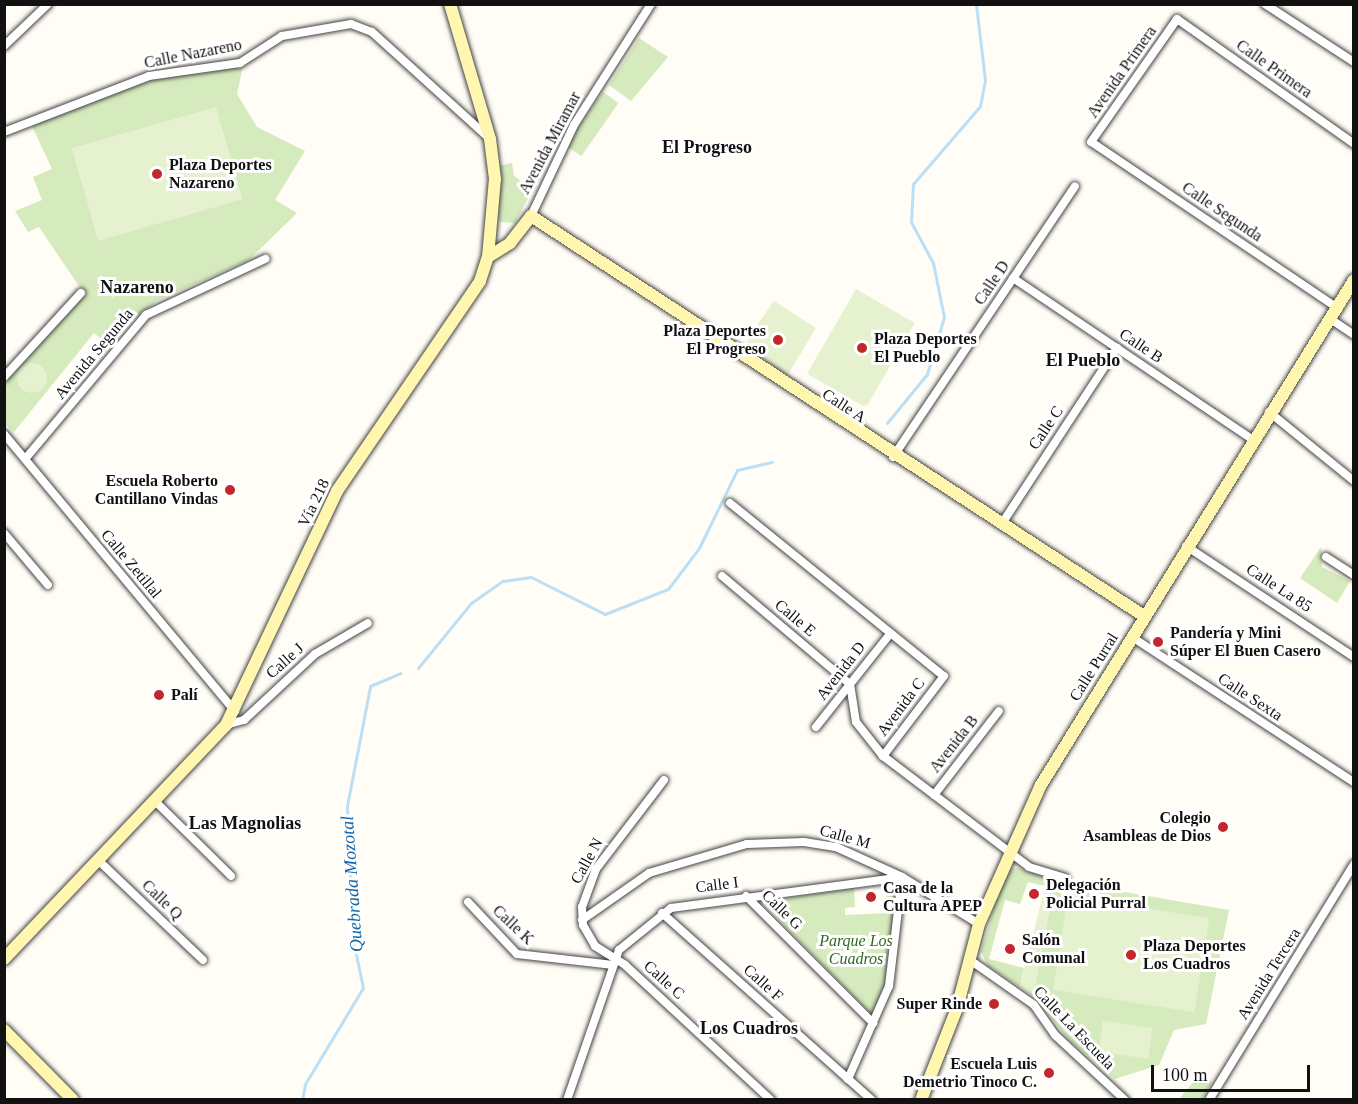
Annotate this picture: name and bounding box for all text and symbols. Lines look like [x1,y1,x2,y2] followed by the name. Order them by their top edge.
[1083,22,1161,122] street label: Avenida Primera
[143,35,243,73] street label: Calle Nazareno
[1232,36,1316,102] street label: Calle Primera
[515,89,585,197] street label: Avenida Miramar
[662,136,752,158] district label: El Progreso
[169,155,272,193] place label: Plaza Deportes Nazareno
[150,167,164,181] marker: Plaza Deportes Nazareno
[1178,178,1266,246] street label: Calle Segunda
[970,257,1014,309] street label: Calle D
[100,276,174,298] district label: Nazareno
[51,305,137,403] street label: Avenida Segunda
[663,321,766,359] place label: Plaza Deportes El Progreso
[1116,324,1166,368] street label: Calle B
[874,329,977,367] place label: Plaza Deportes El Pueblo
[771,333,785,347] marker: Plaza Deportes El Progreso
[855,341,869,355] marker: Plaza Deportes El Pueblo
[1046,349,1120,371] district label: El Pueblo
[818,385,870,427] street label: Calle A
[1024,403,1068,453] street label: Calle C
[95,471,218,509] place label: Escuela Roberto Cantillano Vindas
[294,476,334,530] street label: Vía 218
[223,483,237,497] marker: Escuela Roberto Cantillano Vindas
[97,526,165,602] street label: Calle Zetillal
[1242,560,1316,616] street label: Calle La 85
[771,595,819,641] street label: Calle E
[1170,623,1321,661] place label: Pandería y Mini Súper El Buen Casero
[1065,629,1123,705] street label: Calle Purral
[1151,635,1165,649] marker: Pandería y Mini Súper El Buen Casero
[812,638,870,704] street label: Avenida D
[262,639,308,683] street label: Calle J
[1214,669,1286,725] street label: Calle Sexta
[873,674,929,740] street label: Avenida C
[171,685,198,705] place label: Palí
[152,688,166,702] marker: Palí
[926,711,982,777] street label: Avenida B
[1083,808,1211,846] place label: Colegio Asambleas de Dios
[189,812,301,834] district label: Las Magnolias
[336,815,368,953] water label: Quebrada Mozotal
[1216,820,1230,834] marker: Colegio Asambleas de Dios
[817,821,873,853] street label: Calle M
[567,835,607,887] street label: Calle N
[694,873,740,897] street label: Calle I
[1046,875,1146,913] place label: Delegación Policial Purral
[138,876,186,924] street label: Calle Q
[883,878,983,916] place label: Casa de la Cultura APEP
[758,886,806,934] street label: Calle G
[1027,887,1041,901] marker: Delegación Policial Purral
[864,890,878,904] marker: Casa de la Cultura APEP
[488,901,538,949] street label: Calle K
[1233,925,1305,1023] street label: Avenida Tercera
[1022,930,1085,968] place label: Salón Comunal
[819,931,893,969] park label: Parque Los Cuadros
[1143,936,1246,974] place label: Plaza Deportes Los Cuadros
[1003,942,1017,956] marker: Salón Comunal
[1124,948,1138,962] marker: Plaza Deportes Los Cuadros
[640,957,688,1003] street label: Calle C
[739,960,787,1006] street label: Calle F
[1029,982,1119,1074] street label: Calle La Escuela
[896,994,982,1014] place label: Super Rinde
[987,997,1001,1011] marker: Super Rinde
[700,1017,798,1039] district label: Los Cuadros
[1154,1053,1313,1091] scale bar
[903,1054,1037,1092] place label: Escuela Luis Demetrio Tinoco C.
[1162,1065,1208,1085] text: 100 m
[1042,1066,1056,1080] marker: Escuela Luis Demetrio Tinoco C.

